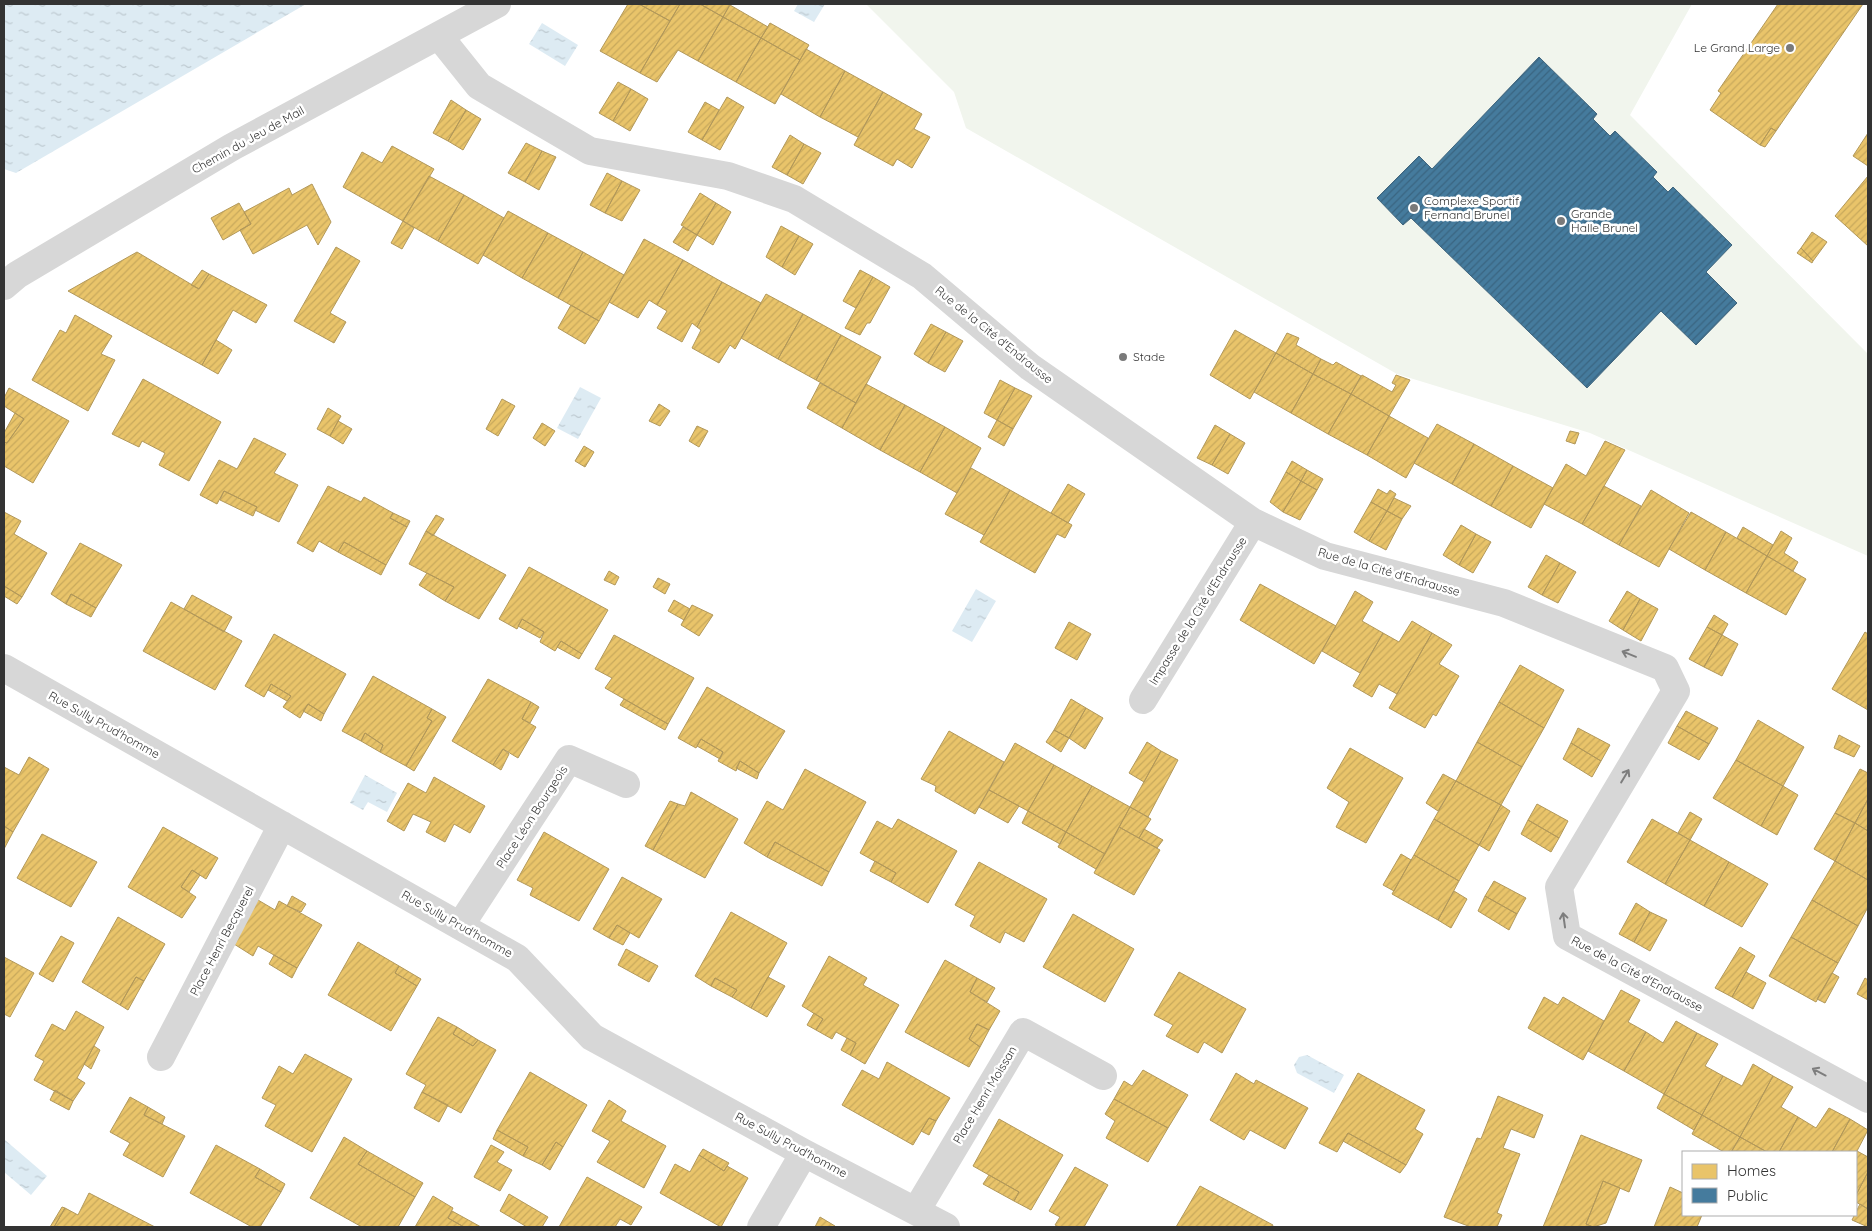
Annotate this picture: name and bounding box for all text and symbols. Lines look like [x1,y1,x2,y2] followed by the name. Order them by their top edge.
[1694,40,1780,55] place label: Le Grand Large
[1784,42,1796,54] marker: Le Grand Large
[189,102,307,177] street label: Chemin du Jeu de Mail
[1424,193,1520,222] place label: Complexe Sportif Fernand Brunel
[1408,202,1420,214] marker: Complexe Sportif Fernand Brunel
[1571,206,1638,235] place label: Grande Halle Brunel
[1555,215,1567,227] marker: Grande Halle Brunel
[932,283,1056,387] street label: Rue de la Cité d'Endrausse
[1133,349,1165,364] place label: Stade
[1117,351,1129,363] marker: Stade
[1146,534,1250,688] street label: Impasse de la Cité d'Endrausse
[1316,544,1462,599] street label: Rue de la Cité d'Endrausse
[1622,649,1638,658] one-way arrow
[46,688,163,761] street label: Rue Sully Prud'homme
[493,762,571,871] street label: Place Léon Bourgeois
[1621,770,1631,784] one-way arrow
[186,883,257,998] street label: Place Henri Becquerel
[399,887,516,960] street label: Rue Sully Prud'homme
[1559,913,1569,929] one-way arrow
[1569,932,1706,1015] street label: Rue de la Cité d'Endrausse
[949,1043,1020,1146] street label: Place Henri Moissan
[1812,1067,1827,1076] one-way arrow
[733,1109,850,1181] street label: Rue Sully Prud'homme
[1682,1151,1857,1216] legend
[1727,1161,1776,1180] text: Homes
[1727,1186,1768,1205] text: Public

